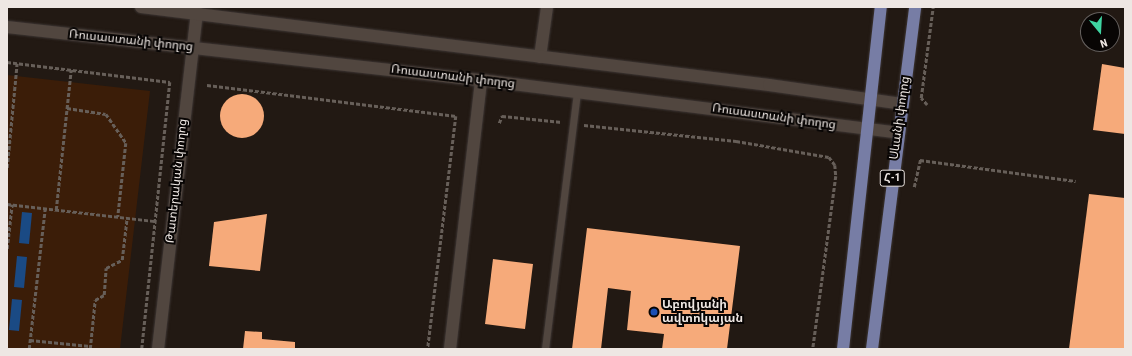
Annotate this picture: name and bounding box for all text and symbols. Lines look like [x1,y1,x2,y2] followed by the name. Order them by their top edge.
[1080,12,1120,52] north arrow
[68,27,194,55] street label: Ռուսաստանի փողոց
[1098,36,1109,50] text: N
[390,62,516,92] street label: Ռուսաստանի փողոց
[887,75,913,161] street label: Սևանի փողոց
[711,101,837,133] street label: Ռուսաստանի փողոց
[163,118,191,244] street label: Թատերական փողոց
[879,169,905,187] road number: Հ-1
[662,298,743,326] place label: Աբովյանի ավտոկայան
[649,307,659,317] marker: Աբովյանի ավտոկայան

